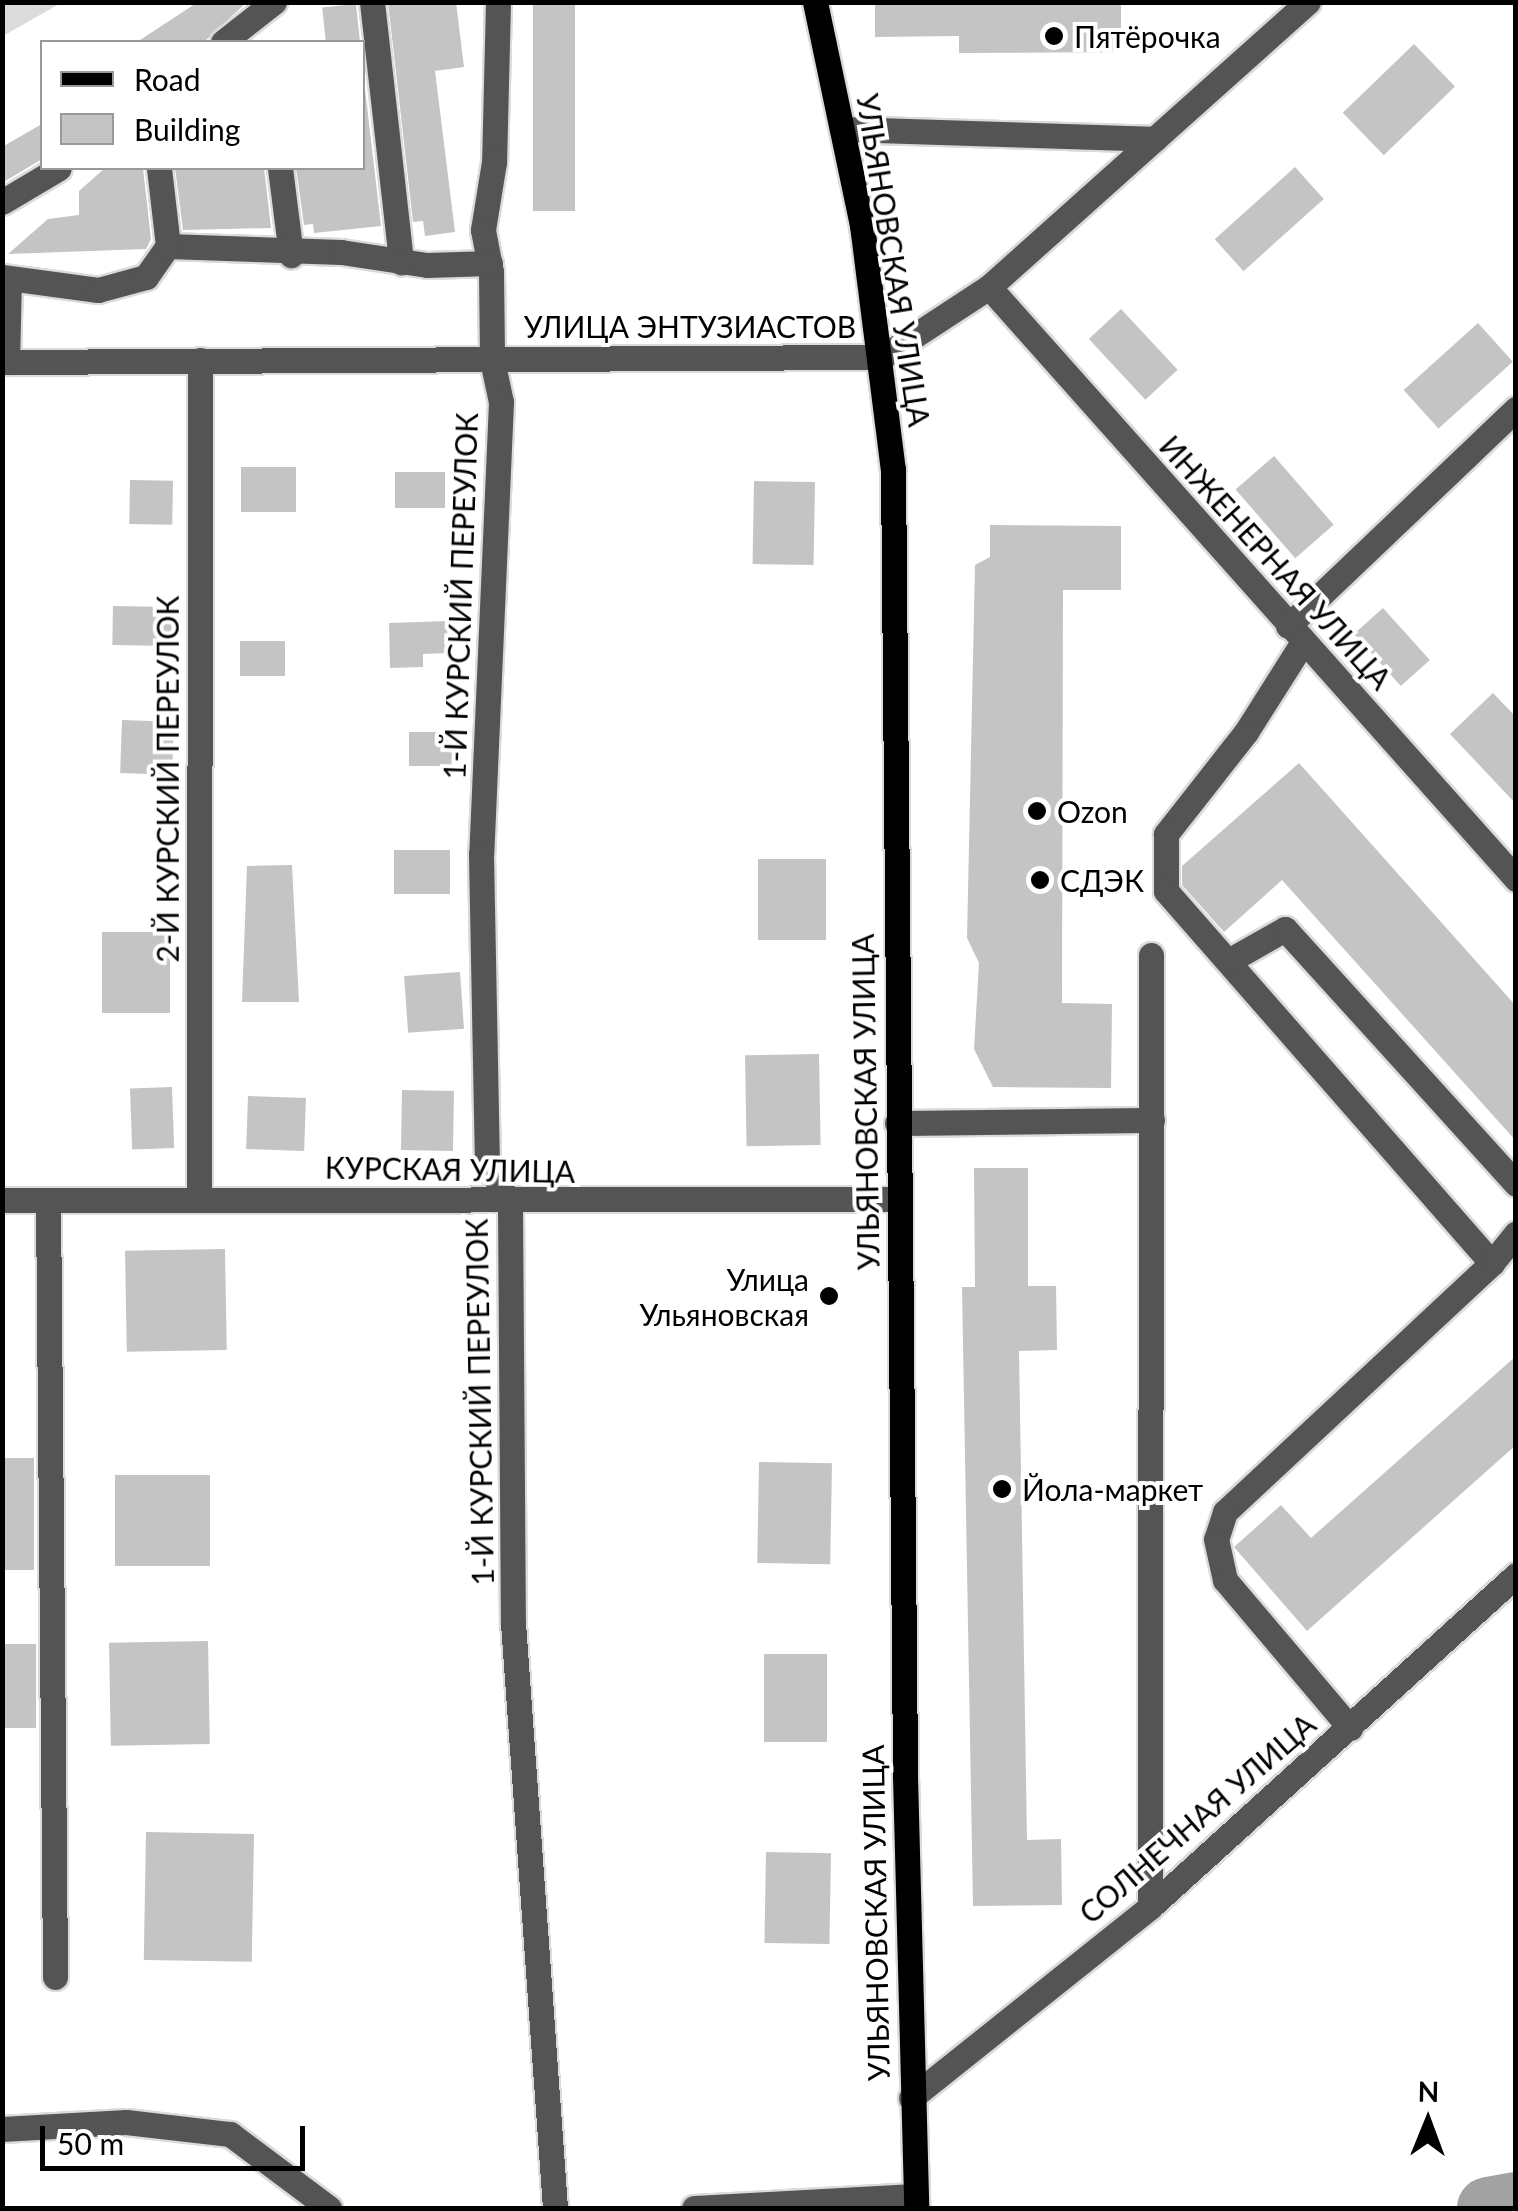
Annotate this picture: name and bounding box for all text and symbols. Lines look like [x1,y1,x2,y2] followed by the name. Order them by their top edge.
[1074,18,1221,54] place label: Пятёрочка
[1043,25,1065,47] marker: Пятёрочка
[40,40,365,170] legend
[134,61,201,97] text: Road
[850,91,938,429] street label: УЛЬЯНОВСКАЯ УЛИЦА
[134,111,240,147] text: Building
[524,308,856,344] street label: УЛИЦА ЭНТУЗИАСТОВ
[436,412,484,780] street label: 1-Й КУРСКИЙ ПЕРЕУЛОК
[1153,428,1399,696] street label: ИНЖЕНЕРНАЯ УЛИЦА
[149,595,185,963] street label: 2-Й КУРСКИЙ ПЕРЕУЛОК
[1057,793,1128,829] place label: Ozon
[1026,800,1048,822] marker: Ozon
[1060,862,1144,898] place label: СДЭК
[1029,869,1051,891] marker: СДЭК
[844,933,886,1271] street label: УЛЬЯНОВСКАЯ УЛИЦА
[325,1149,575,1189] street label: КУРСКАЯ УЛИЦА
[458,1218,500,1586] street label: 1-Й КУРСКИЙ ПЕРЕУЛОК
[639,1261,809,1332] place label: Улица Ульяновская
[818,1285,840,1307] marker: Улица Ульяновская
[1022,1471,1203,1507] place label: Йола-маркет
[991,1478,1013,1500] marker: Йола-маркет
[1072,1706,1322,1930] street label: СОЛНЕЧНАЯ УЛИЦА
[854,1744,896,2082] street label: УЛЬЯНОВСКАЯ УЛИЦА
[1378,2071,1478,2171] north arrow
[1417,2074,1440,2108] text: N
[45,2106,310,2168] scale bar
[57,2125,124,2161] text: 50 m

